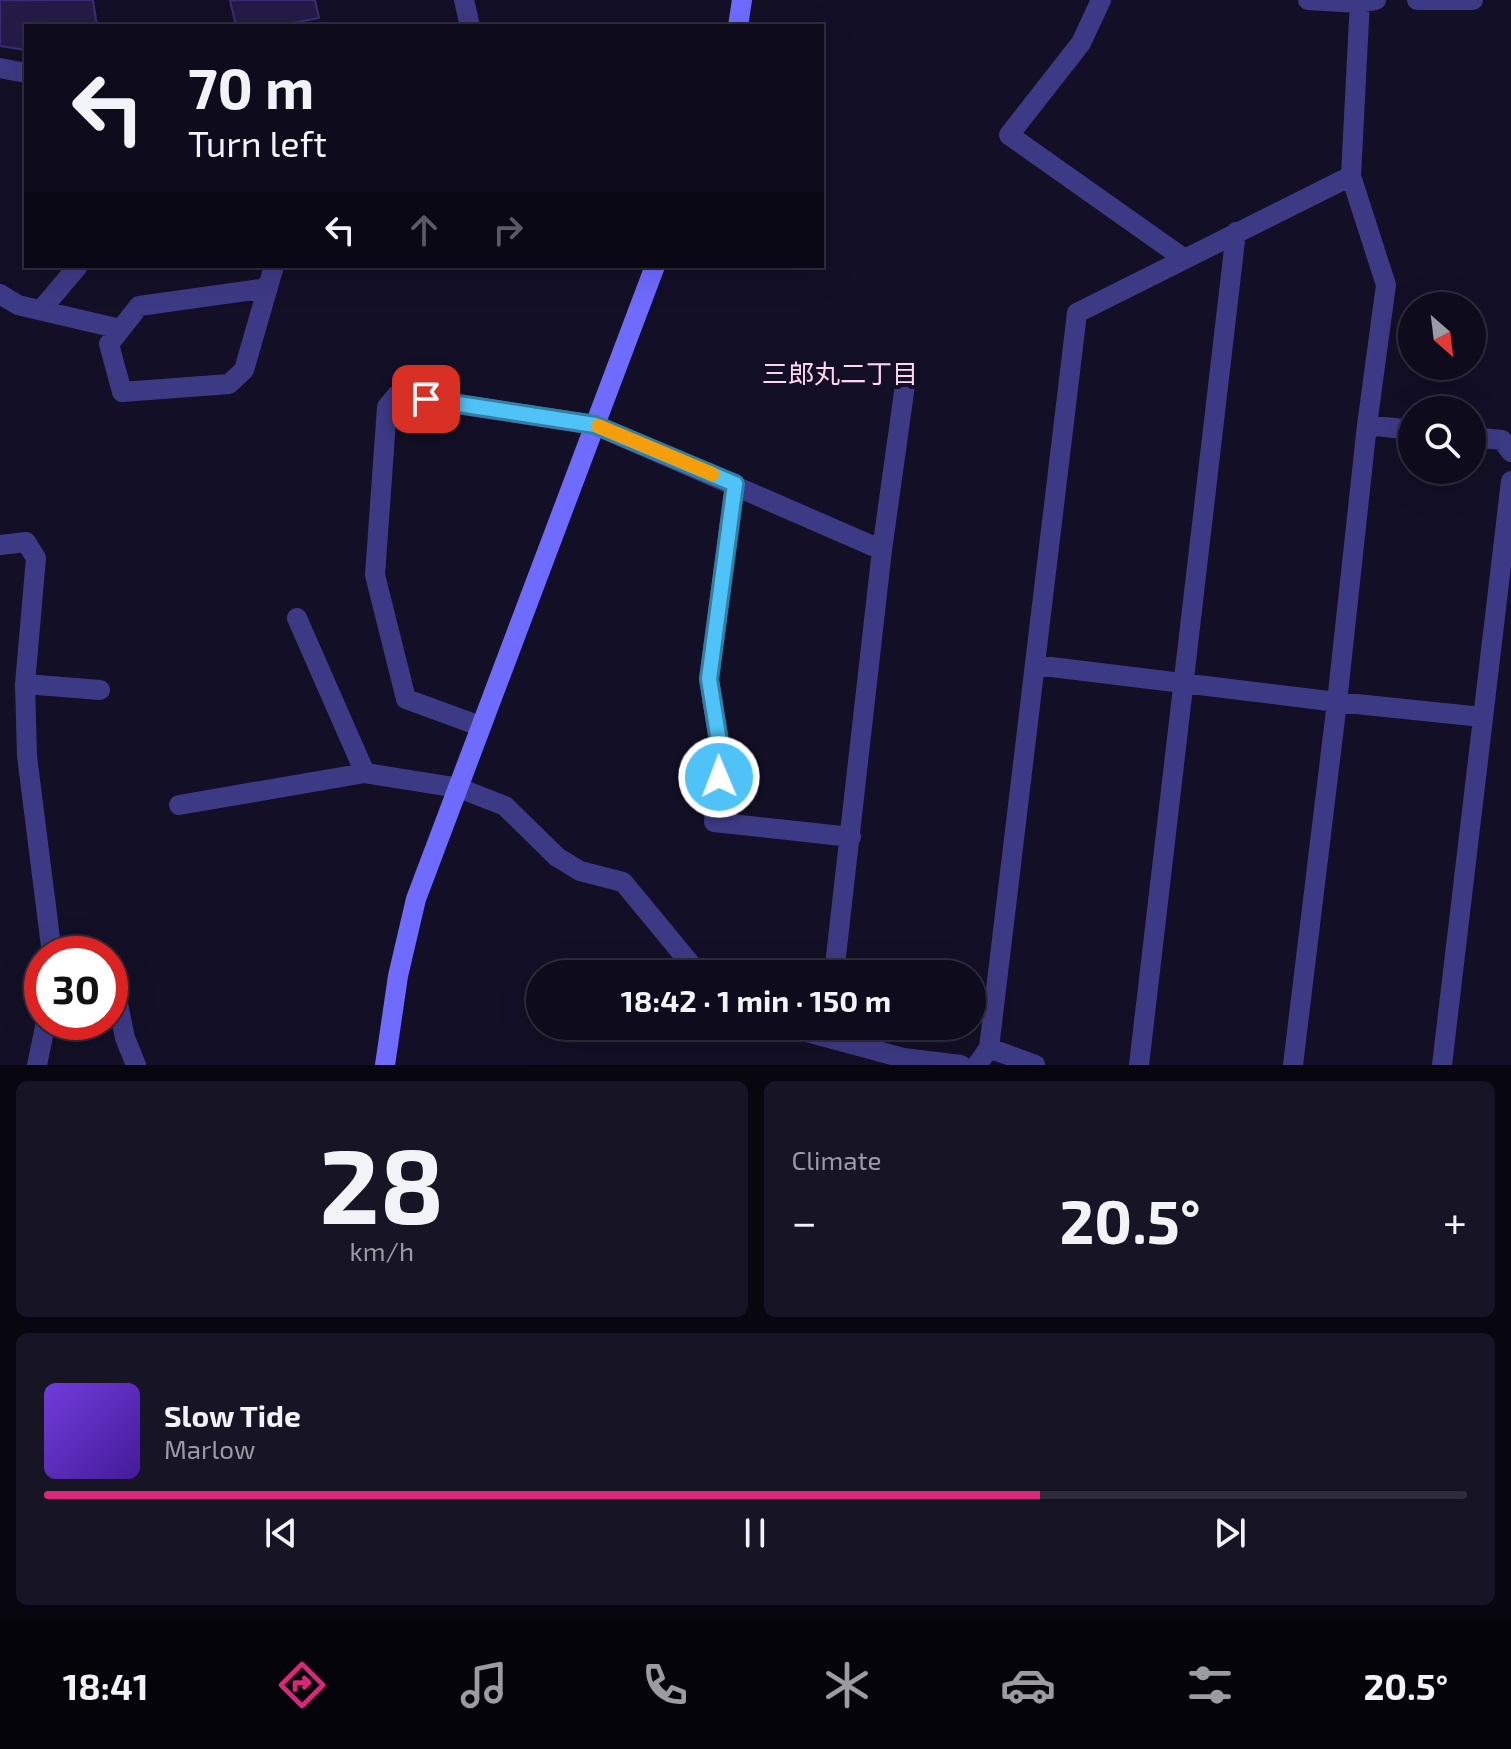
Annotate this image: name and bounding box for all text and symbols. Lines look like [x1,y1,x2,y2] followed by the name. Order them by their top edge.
[188,53,314,120] text: 70 m
[56,56,160,160] icon: left
[188,121,327,164] text: Turn left
[318,208,362,252] icon: left
[402,208,446,252] icon: ahead
[486,208,530,252] icon: right
[1398,292,1486,380] north arrow
[1398,292,1486,484] map controls
[762,357,918,388] district label: 三郎丸二丁目
[392,365,460,433] pin
[404,377,448,421] icon: arrive
[1398,396,1486,484] button: search
[677,735,761,819] position arrow
[24,936,128,1040] speed limit sign: 30
[621,982,891,1018] text: 18:42 · 1 min · 150 m
[319,1120,444,1245] text: 28
[792,1144,881,1175] text: Climate
[1059,1184,1201,1256] text: 20.5°
[792,1194,817,1247] text: −
[1443,1194,1467,1247] text: +
[349,1235,414,1266] text: km/h
[164,1397,301,1433] text: Slow Tide
[164,1433,255,1464] text: Marlow
[259,1511,303,1555] icon: previous
[733,1511,777,1555] icon: pause
[1208,1511,1252,1555] icon: next
[274,1657,330,1713] icon: directions
[456,1657,512,1713] icon: music
[637,1657,693,1713] icon: phone
[819,1657,875,1713] icon: climate
[1000,1657,1056,1713] icon: car
[1182,1657,1238,1713] icon: filters
[63,1664,149,1707] text: 18:41
[1363,1664,1448,1707] text: 20.5°

